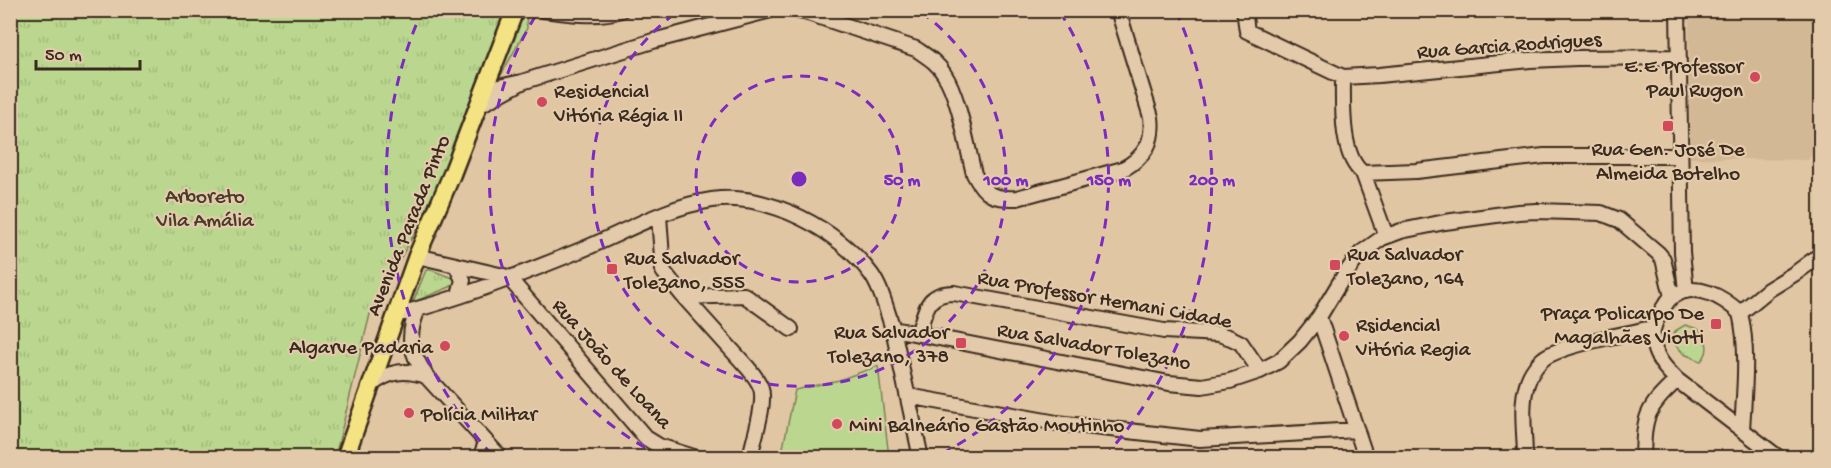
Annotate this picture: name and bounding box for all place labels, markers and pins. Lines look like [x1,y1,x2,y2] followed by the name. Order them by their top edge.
[1624,56,1745,105] place label: E.E Professor Paul Rugon
[1748,70,1762,84] marker: E.E Professor Paul Rugon
[553,81,683,130] place label: Residencial Vitória Régia II
[535,95,549,109] marker: Residencial Vitória Régia II
[1661,119,1675,133] marker: Rua Gen. José De Almeida Botelho
[1591,139,1746,188] place label: Rua Gen. José De Almeida Botelho
[789,169,809,189] centre of rings
[1346,244,1464,293] place label: Rua Salvador Tolezano, 164
[623,248,745,297] place label: Rua Salvador Tolezano, 555
[1328,258,1342,272] marker: Rua Salvador Tolezano, 164
[605,262,619,276] marker: Rua Salvador Tolezano, 555
[1540,303,1705,352] place label: Praça Policarpo De Magalhães Viotti
[1355,315,1472,364] place label: Rsidencial Vitória Regia
[1709,317,1723,331] marker: Praça Policarpo De Magalhães Viotti
[827,322,951,371] place label: Rua Salvador Tolezano, 378
[1337,329,1351,343] marker: Rsidencial Vitória Regia
[954,336,968,350] marker: Rua Salvador Tolezano, 378
[289,337,434,362] place label: Algarve Padaria
[438,339,452,353] marker: Algarve Padaria
[420,404,539,429] place label: Polícia Militar
[402,406,416,420] marker: Polícia Militar
[849,415,1124,440] place label: Mini Balneário Gastão Moutinho
[830,417,844,431] marker: Mini Balneário Gastão Moutinho

